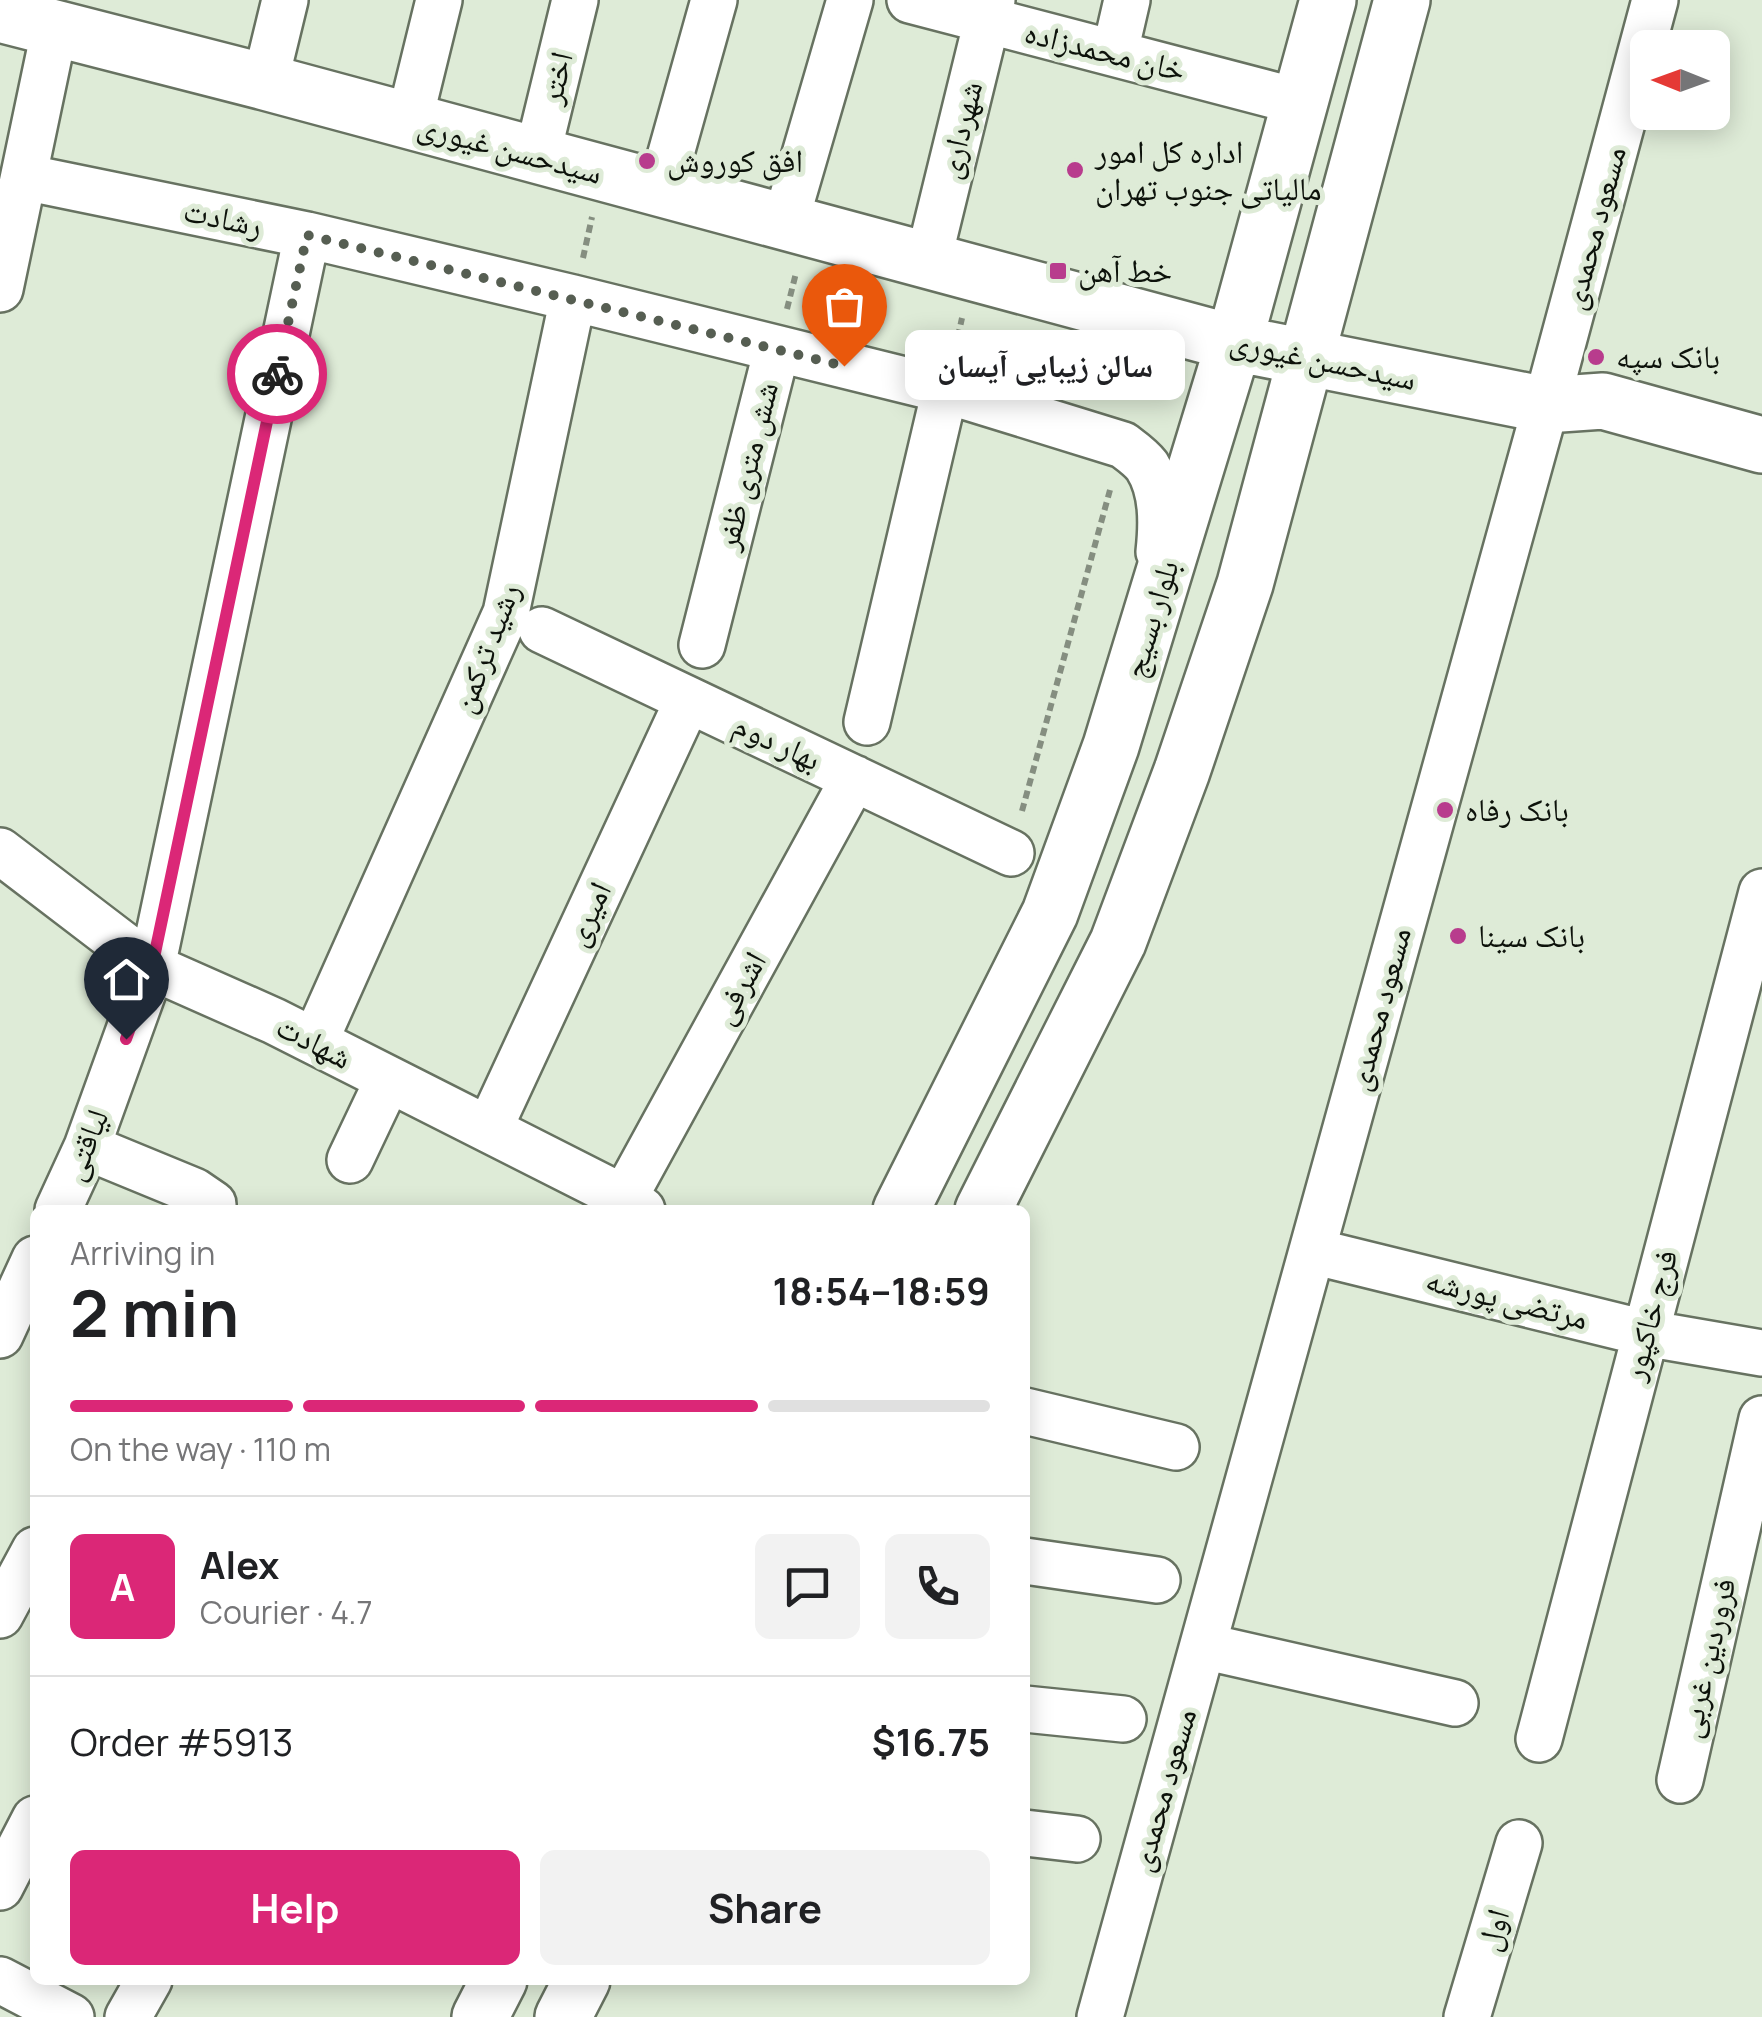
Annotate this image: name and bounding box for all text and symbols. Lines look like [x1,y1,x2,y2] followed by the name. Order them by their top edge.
[1020,9,1190,91] street label: خان محمدزاده
[1630,30,1730,130] north arrow
[1630,30,1730,130] map controls
[527,47,583,109] street label: اختر
[926,76,992,183] street label: شهرداری
[413,102,607,194] street label: سیدحسن غیوری
[1094,129,1322,210] place label: اداره کل امور مالیاتی جنوب تهران
[667,138,803,182] place label: افق کوروش
[1550,141,1636,314] street label: مسعود محمدی
[636,150,658,172] marker: افق کوروش
[1064,159,1086,181] marker: اداره کل امور مالیاتی جنوب تهران
[180,187,267,247] street label: رشادت
[1078,248,1172,292] place label: خط آهن
[1047,260,1069,282] marker: خط آهن
[802,264,887,367] pin
[817,279,872,334] icon: bag
[1226,318,1420,400] street label: سیدحسن غیوری
[227,324,327,424] courier
[904,331,1184,401] callout: سالن زیبایی آیسان
[1616,334,1720,378] place label: بانک سپه
[937,343,1153,387] text: سالن زیبایی آیسان
[1585,346,1607,368] marker: بانک سپه
[250,347,305,402] icon: bike
[704,377,788,555] street label: شش متری ظفر
[1111,554,1189,683] street label: بلوار بسیج
[440,576,530,719] street label: رشید ترکمن
[727,702,828,780] street label: بهار دوم
[1465,787,1569,831] place label: بانک رفاه
[1434,799,1456,821] marker: بانک رفاه
[553,874,621,953] street label: امیری
[1478,913,1585,957] place label: بانک سینا
[1335,922,1421,1095] street label: مسعود محمدی
[1447,925,1469,947] marker: بانک سینا
[84,937,169,1040] pin
[700,943,776,1032] street label: اشرفی
[99,952,154,1007] icon: home
[269,1004,360,1079] street label: شهادت
[50,1102,118,1187] street label: لیاقتی
[70,1231,215,1275] text: Arriving in
[1610,1244,1688,1386] street label: فرج خاکپور
[1422,1257,1593,1339] street label: مرتضی پورشه
[773,1264,990,1316] text: 18:54–18:59
[70,1268,239,1357] text: 2 min
[70,1427,331,1471] text: On the way · 110 m
[755,1534,860,1639] button: chat
[885,1534,990,1639] button: phone
[200,1538,279,1590] text: Alex
[110,1560,135,1612] text: A
[1666,1573,1746,1742] street label: فروردین غربی
[200,1590,373,1634] text: Courier · 4.7
[1118,1703,1206,1876] street label: مسعود محمدی
[70,1715,293,1767] text: Order #5913
[872,1715,990,1767] text: $16.75
[70,1850,520,1965] button: Help
[540,1850,990,1965] button: Share
[1465,1903,1519,1956] street label: اول

